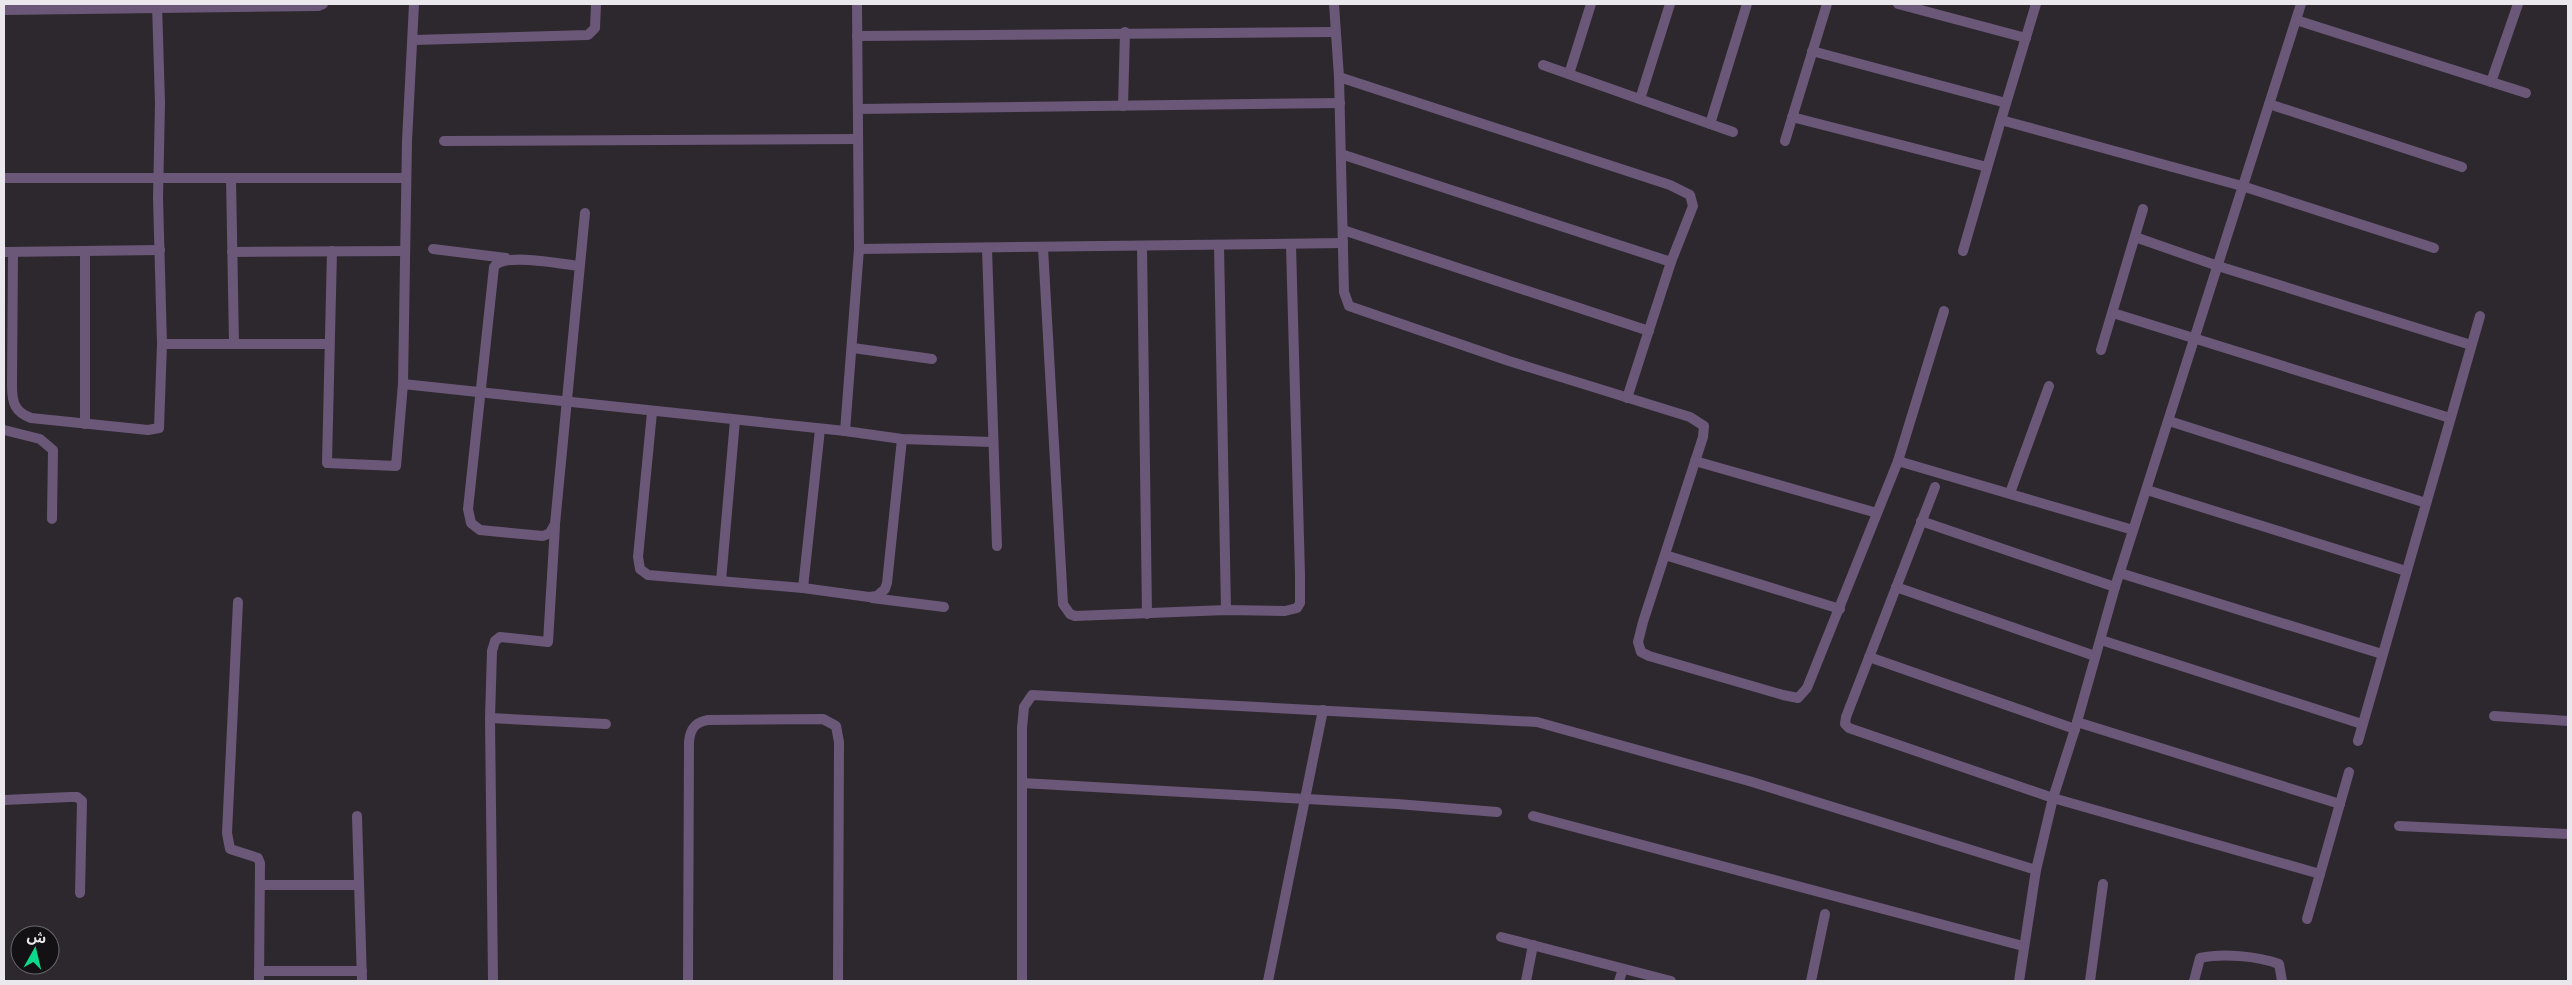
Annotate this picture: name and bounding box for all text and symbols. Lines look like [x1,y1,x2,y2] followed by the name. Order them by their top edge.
[10,925,60,975] north arrow
[26,928,47,946] text: ش

